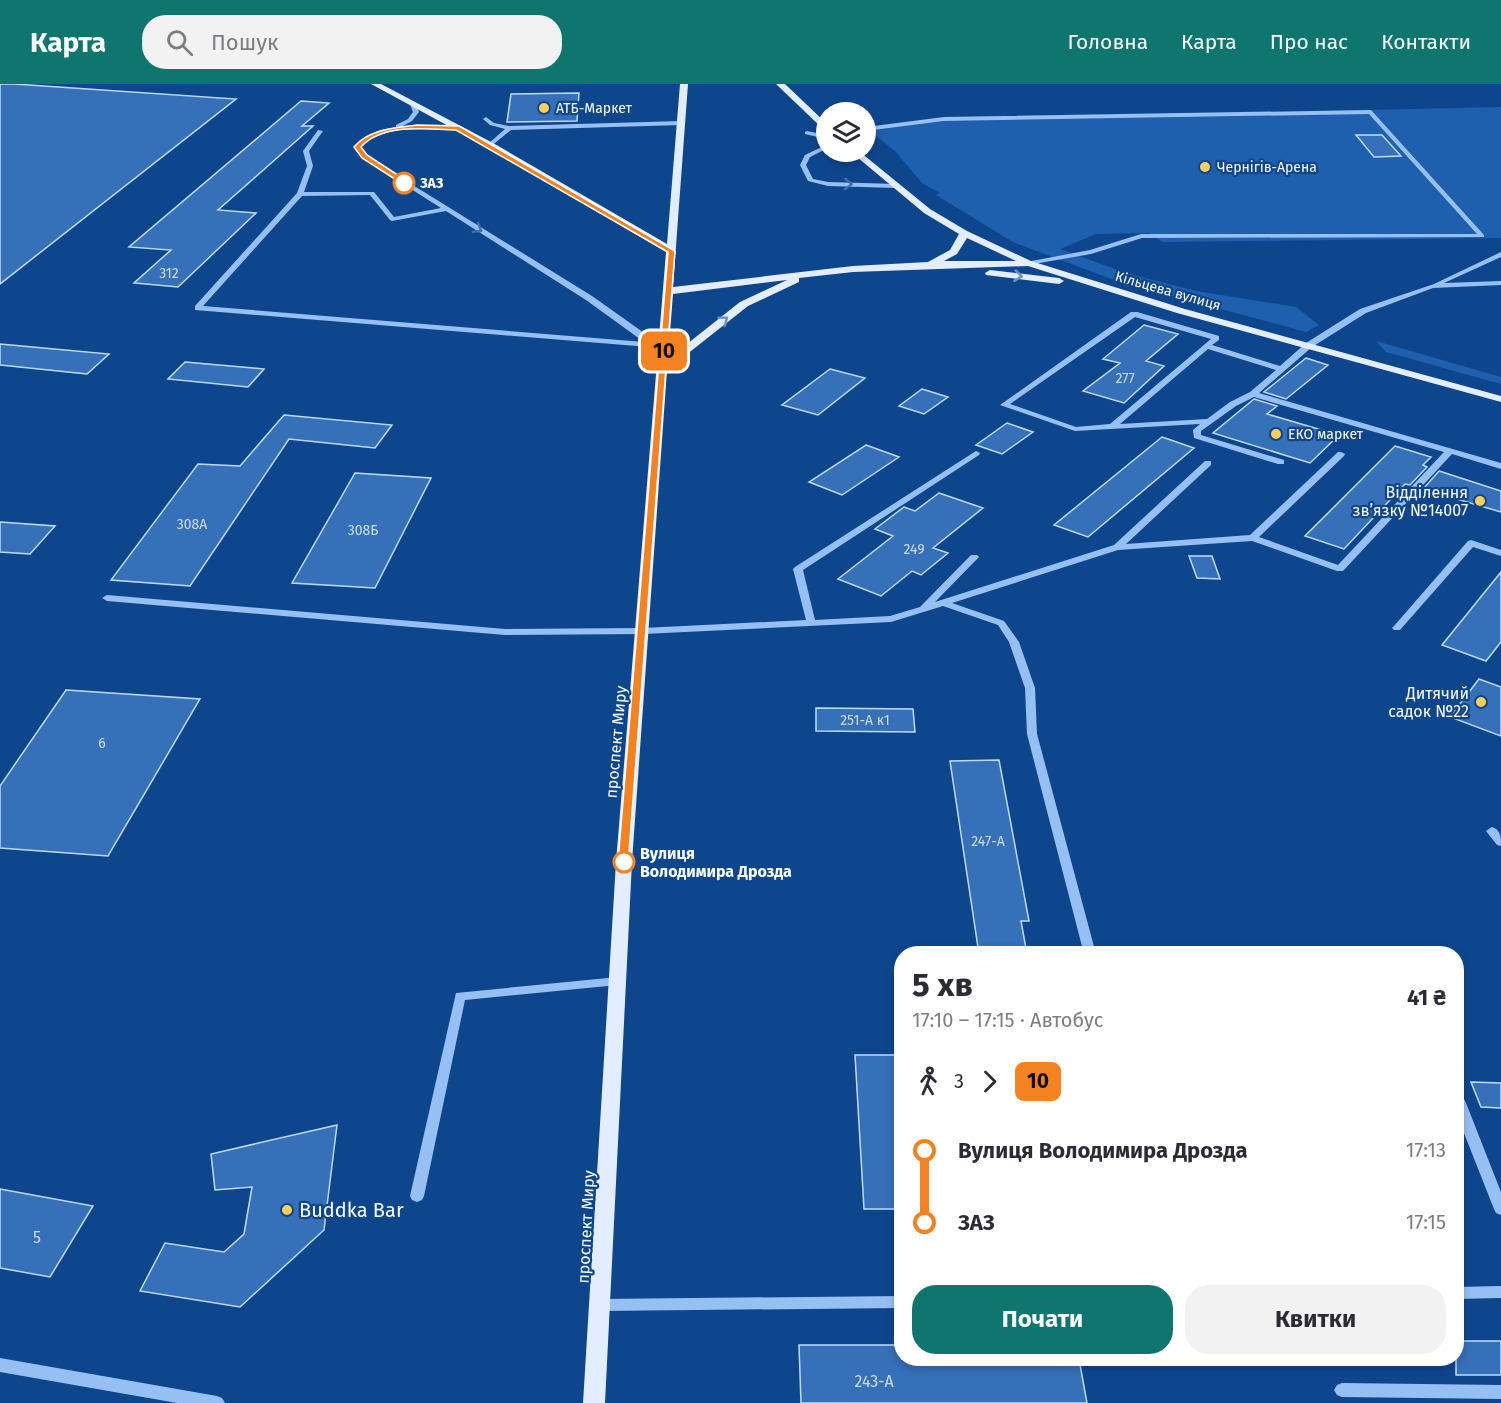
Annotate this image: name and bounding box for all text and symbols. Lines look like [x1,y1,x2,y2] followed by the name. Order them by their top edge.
[142,15,562,69] search box
[30,26,106,59] text: Карта
[163,26,196,59] icon: search
[211,29,278,56] text: Пошук
[1067,29,1148,55] text: Головна
[1181,29,1237,55] text: Карта
[1270,29,1348,55] text: Про нас
[1381,29,1471,55] text: Контакти
[556,100,633,117] place label: АТБ-Маркет
[537,101,551,115] marker: АТБ-Маркет
[816,102,876,162] map controls
[816,102,876,162] button: layers
[1217,159,1317,176] place label: Чернігів-Арена
[1198,160,1212,174] marker: Чернігів-Арена
[393,172,415,194] marker: ЗАЗ
[419,175,444,192] place label: ЗАЗ
[844,178,853,191] one-way arrow
[472,221,482,233] one-way arrow
[159,265,179,282] house number: 312
[1113,268,1223,314] street label: Кільцева вулиця
[1014,269,1023,281] one-way arrow
[718,316,729,327] one-way arrow
[637,332,691,370] line badge: 10
[653,338,675,364] text: 10
[1115,370,1135,387] house number: 277
[1288,426,1364,443] place label: ЕКО маркет
[1269,427,1283,441] marker: ЕКО маркет
[1353,483,1468,520] place label: Відділення зв’язку №14007
[1473,494,1487,508] marker: Відділення зв’язку №14007
[177,516,207,533] house number: 308А
[348,522,378,539] house number: 308Б
[903,541,925,558] house number: 249
[1388,684,1469,721] place label: Дитячий садок №22
[602,685,630,799] street label: проспект Миру
[1474,695,1488,709] marker: Дитячий садок №22
[840,712,890,729] house number: 251-А к1
[98,735,106,752] house number: 6
[971,833,1005,850] house number: 247-А
[640,844,792,881] place label: Вулиця Володимира Дрозда
[613,851,635,873] marker: Вулиця Володимира Дрозда
[912,965,973,1005] text: 5 хв
[1407,984,1446,1011] text: 41 ₴
[912,1008,1103,1032] text: 17:10 – 17:15 · Автобус
[912,1065,945,1098] icon: walk
[973,1065,1006,1098] icon: forward
[1027,1068,1049,1094] text: 10
[954,1069,964,1093] text: 3
[958,1137,1248,1164] text: Вулиця Володимира Дрозда
[1406,1138,1446,1162] text: 17:13
[574,1170,598,1284] street label: проспект Миру
[299,1198,404,1222] place label: Buddka Bar
[280,1203,294,1217] marker: Buddka Bar
[958,1209,995,1236] text: ЗАЗ
[1406,1210,1446,1234] text: 17:15
[33,1228,41,1247] house number: 5
[912,1285,1173,1354] button: Почати
[1185,1285,1446,1354] button: Квитки
[854,1372,894,1391] house number: 243-А

